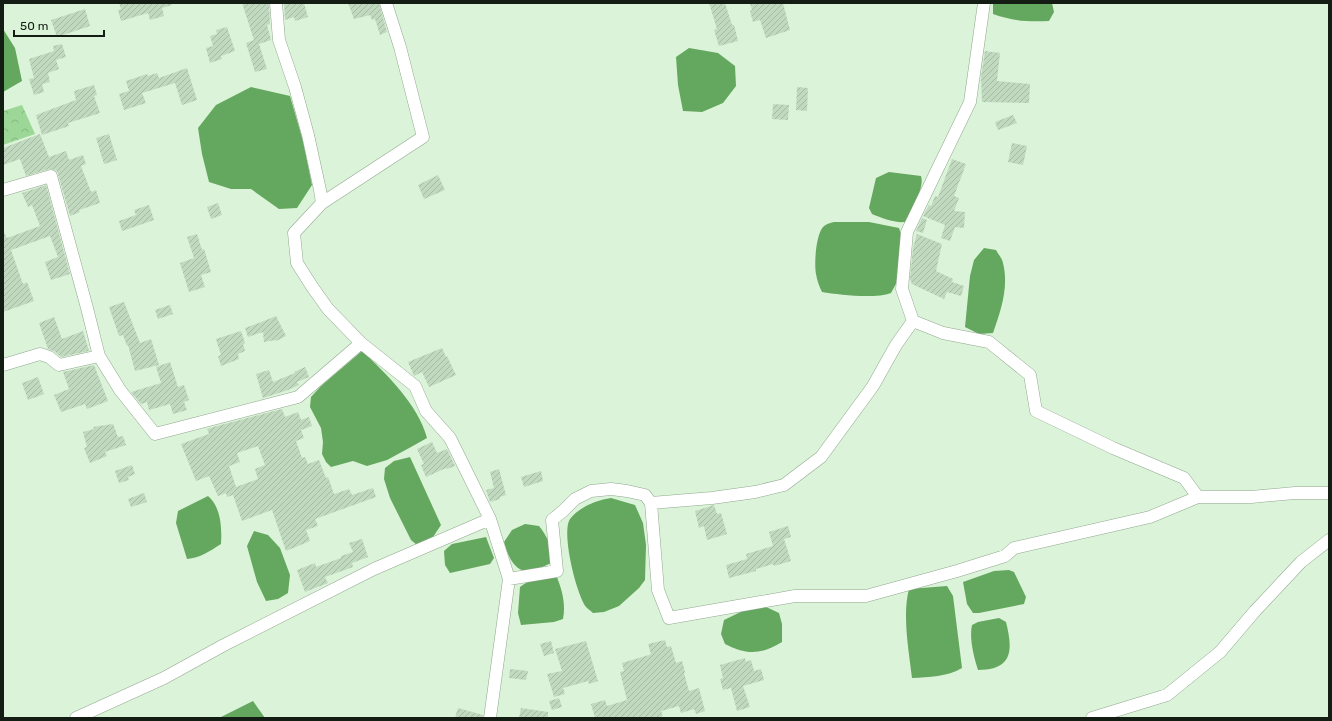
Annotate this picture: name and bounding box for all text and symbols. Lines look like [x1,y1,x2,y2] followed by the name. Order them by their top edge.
[14,12,104,38] scale bar
[20,19,48,33] text: 50 m

